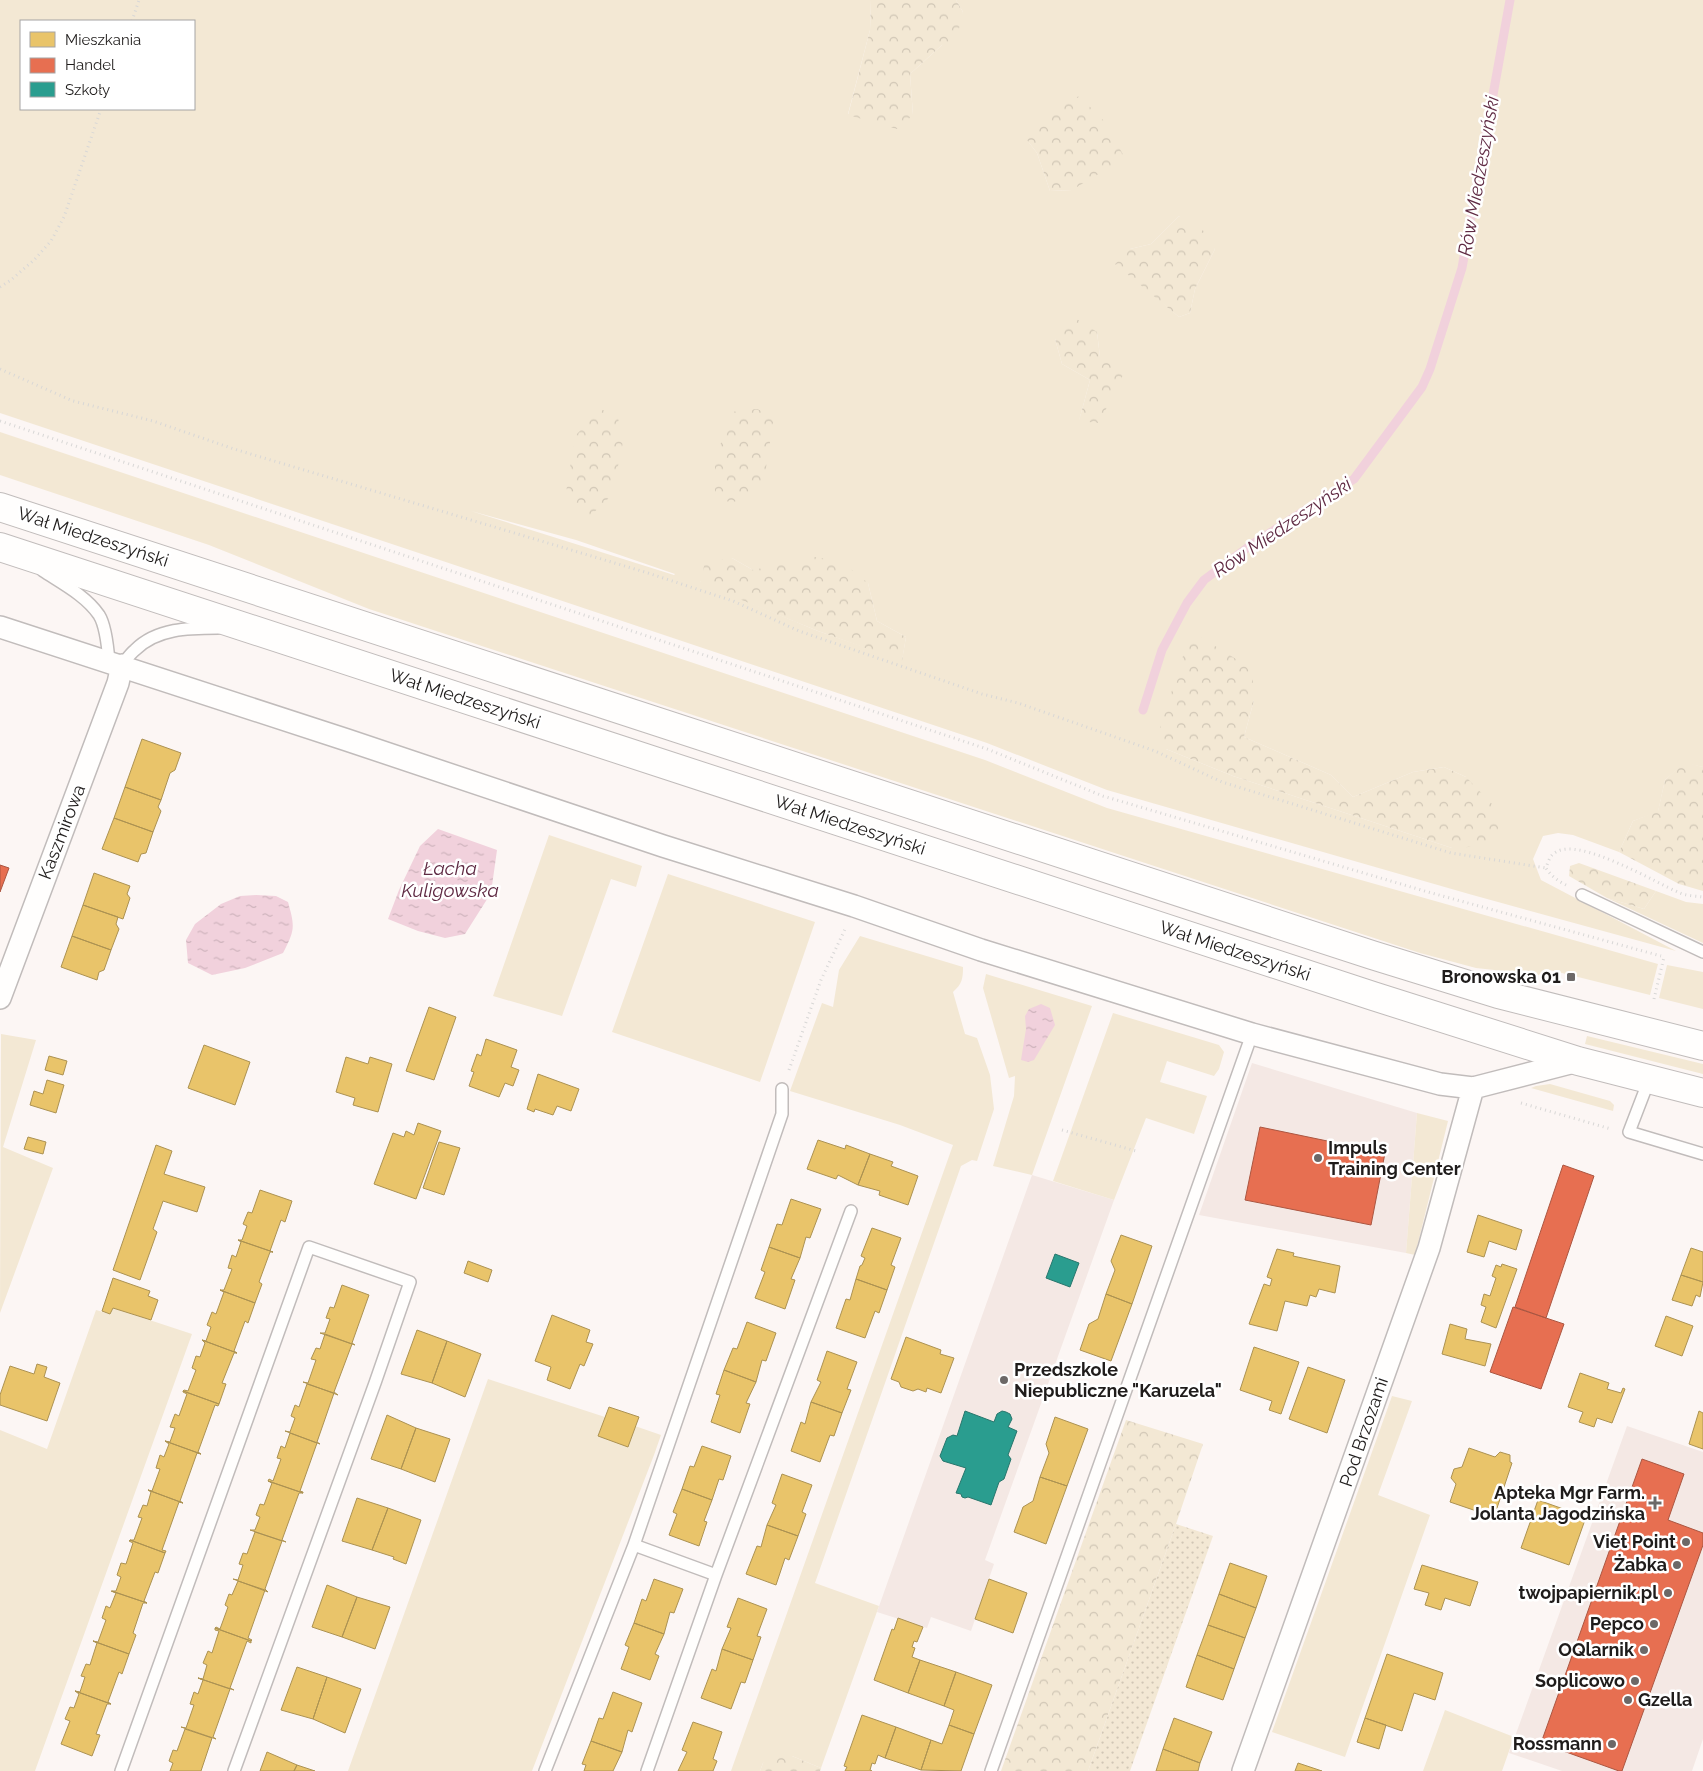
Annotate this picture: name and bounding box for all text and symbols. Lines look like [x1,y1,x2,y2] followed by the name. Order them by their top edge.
[20,20,195,110] legend
[65,31,141,49] text: Mieszkania
[65,56,116,74] text: Handel
[65,81,110,99] text: Szkoły
[1453,93,1503,258] water label: Rów Miedzeszyński
[1209,472,1356,581] water label: Rów Miedzeszyński
[15,502,171,571] street label: Wał Miedzeszyński
[387,664,543,733] street label: Wał Miedzeszyński
[34,781,89,882] street label: Kaszmirowa
[772,790,928,859] street label: Wał Miedzeszyński
[401,857,499,901] water label: Łacha Kuligowska
[1157,916,1313,985] street label: Wał Miedzeszyński
[1441,966,1561,987] place label: Bronowska 01
[1565,971,1577,983] marker: Bronowska 01
[1328,1137,1461,1179] place label: Impuls Training Center
[1312,1152,1324,1164] marker: Impuls Training Center
[1014,1359,1222,1401] place label: Przedszkole Niepubliczne "Karuzela"
[998,1374,1010,1386] marker: Przedszkole Niepubliczne "Karuzela"
[1335,1374,1392,1489] street label: Pod Brzozami
[1471,1482,1645,1524] place label: Apteka Mgr Farm. Jolanta Jagodzińska
[1649,1497,1661,1509] marker: Apteka Mgr Farm. Jolanta Jagodzińska
[1593,1531,1676,1552] place label: Viet Point
[1680,1536,1692,1548] marker: Viet Point
[1614,1554,1667,1575] place label: Żabka
[1671,1559,1683,1571] marker: Żabka
[1519,1582,1658,1603] place label: twojpapiernik.pl
[1662,1587,1674,1599] marker: twojpapiernik.pl
[1590,1613,1644,1634] place label: Pepco
[1648,1618,1660,1630] marker: Pepco
[1558,1639,1635,1660] place label: OQlarnik
[1638,1644,1650,1656] marker: OQlarnik
[1535,1670,1625,1691] place label: Soplicowo
[1629,1675,1641,1687] marker: Soplicowo
[1638,1689,1692,1710] place label: Gzella
[1622,1694,1634,1706] marker: Gzella
[1513,1733,1602,1754] place label: Rossmann
[1606,1738,1618,1750] marker: Rossmann

